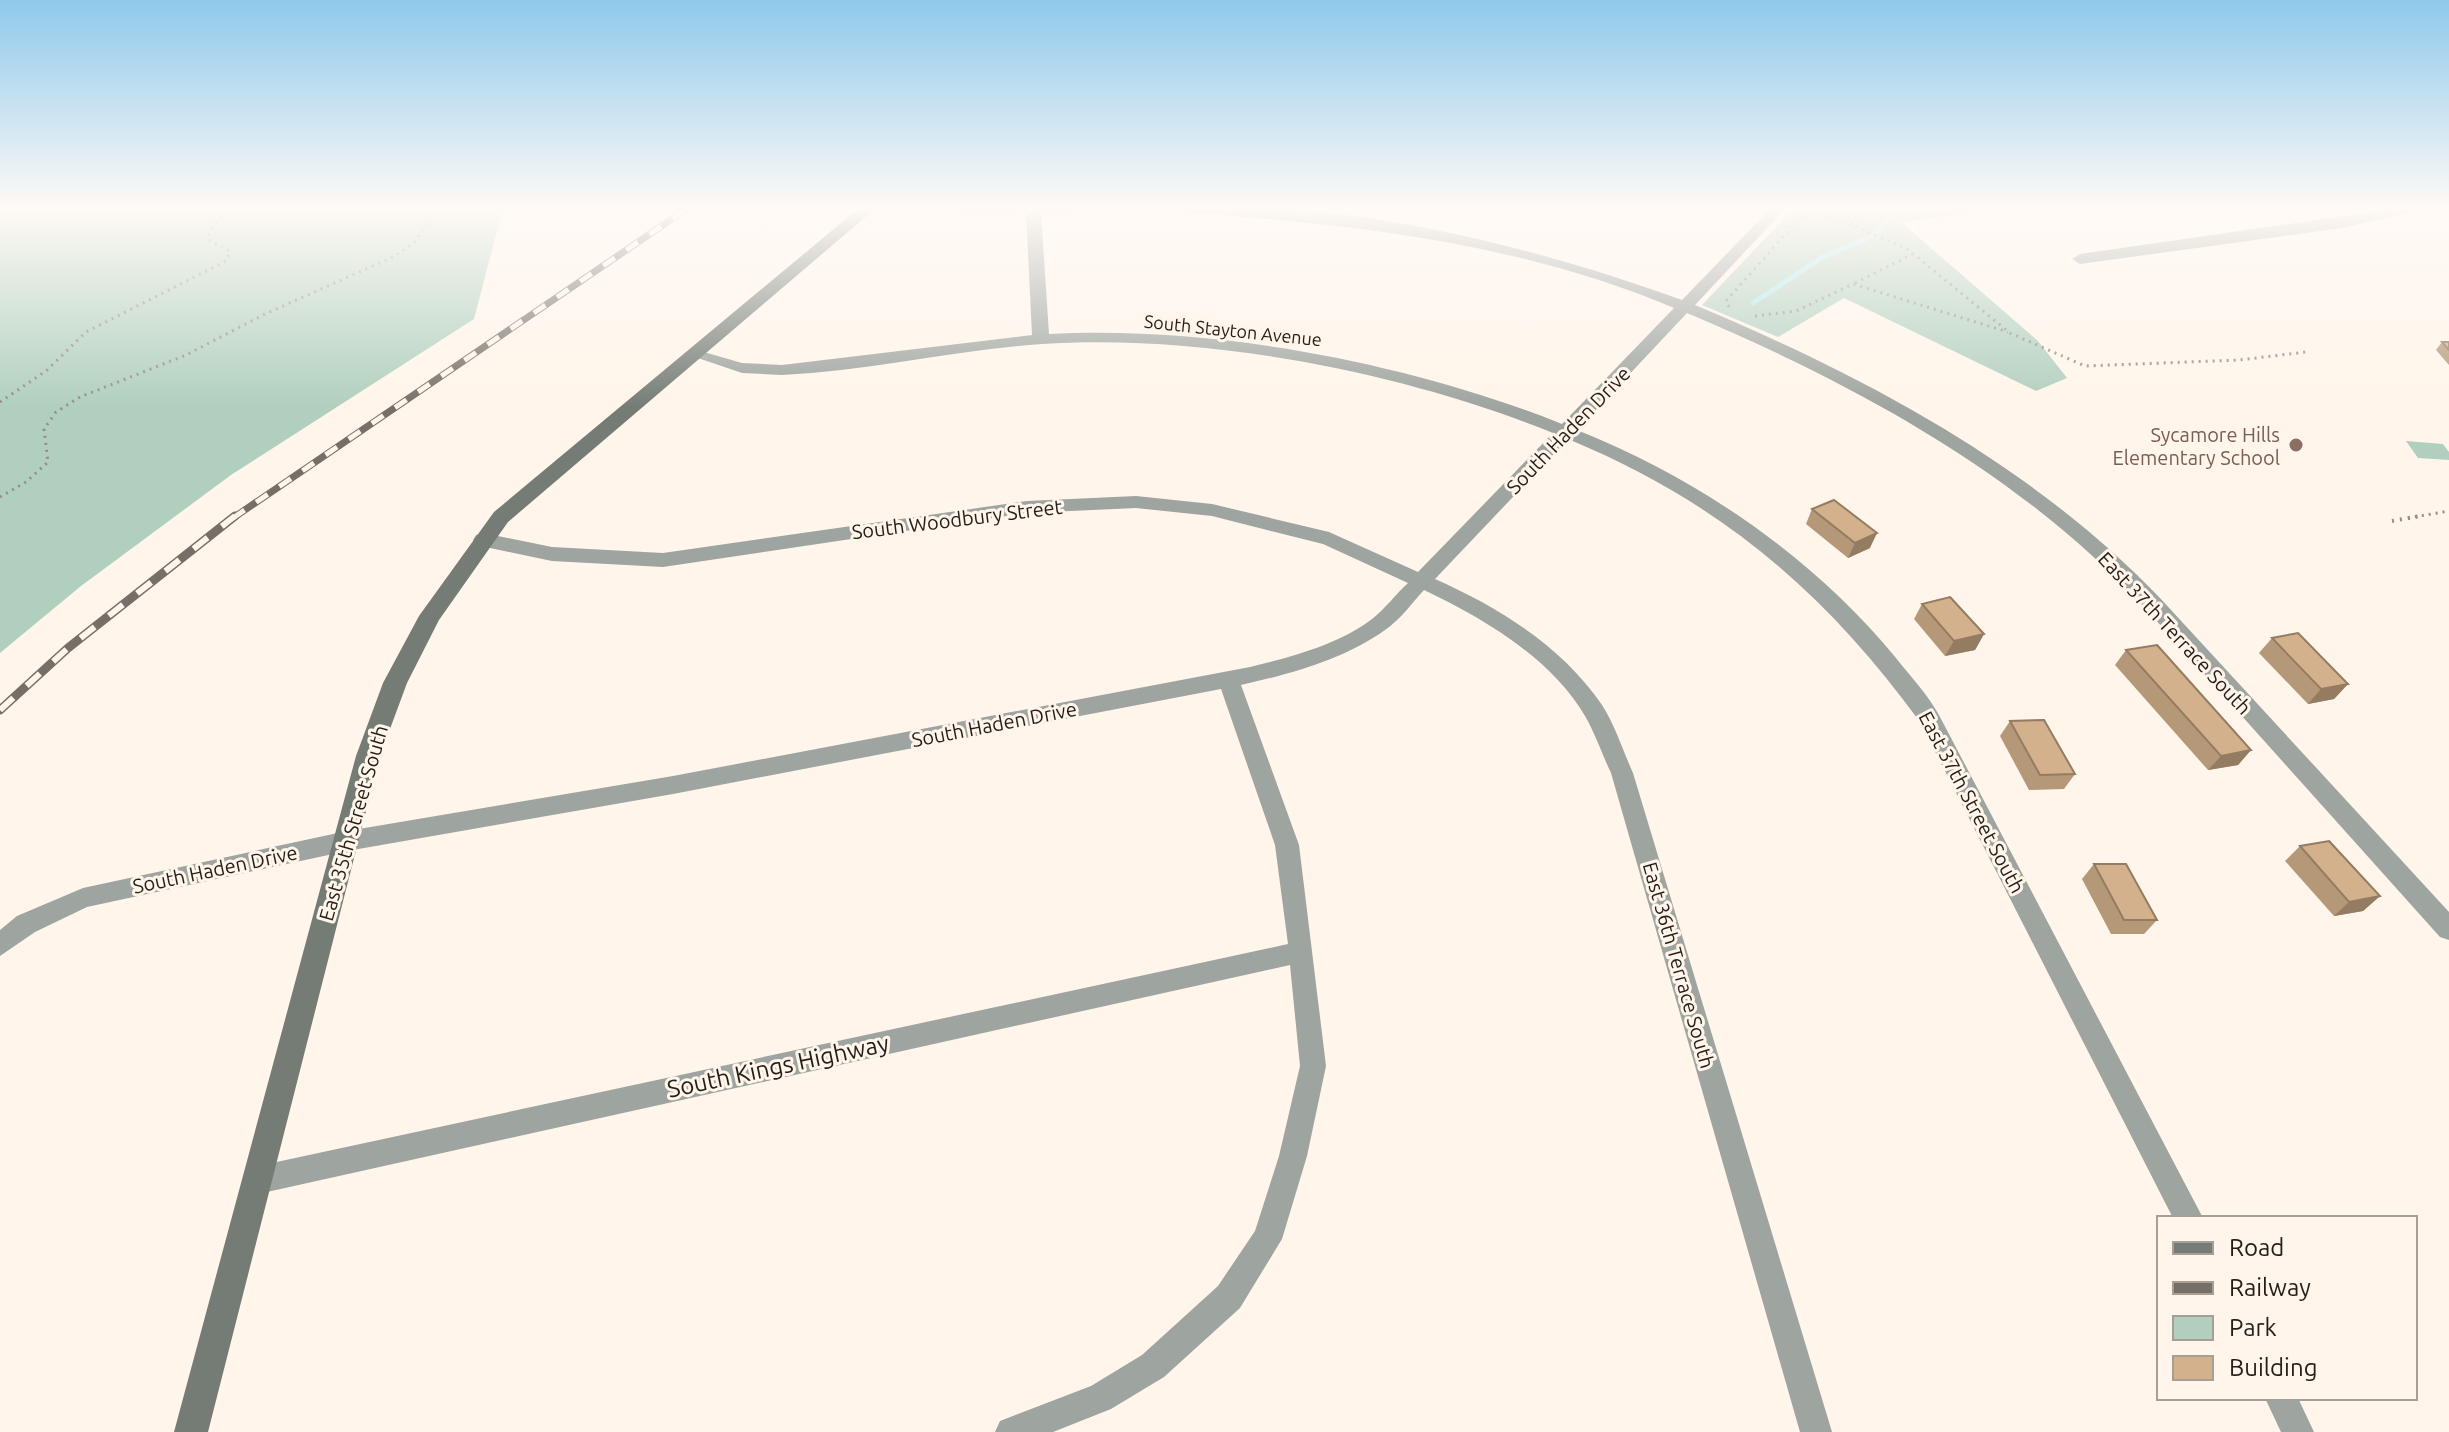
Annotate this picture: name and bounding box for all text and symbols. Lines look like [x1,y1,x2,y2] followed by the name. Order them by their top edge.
[1143,311,1323,349] street label: South Stayton Avenue
[1501,362,1635,498] street label: South Haden Drive
[2113,423,2280,469] place label: Sycamore Hills Elementary School
[2287,436,2305,454] marker: Sycamore Hills Elementary School
[850,495,1064,543] street label: South Woodbury Street
[2094,547,2256,719] street label: East 37th Terrace South
[909,697,1079,751] street label: South Haden Drive
[1914,707,2030,897] street label: East 37th Street South
[314,723,392,923] street label: East 35th Street South
[131,840,299,898] street label: South Haden Drive
[1639,859,1719,1071] street label: East 36th Terrace South
[665,1029,892,1103] street label: South Kings Highway
[2157,1216,2417,1400] legend
[2229,1234,2284,1261] text: Road
[2229,1274,2311,1301] text: Railway
[2229,1314,2277,1341] text: Park
[2229,1354,2317,1381] text: Building

